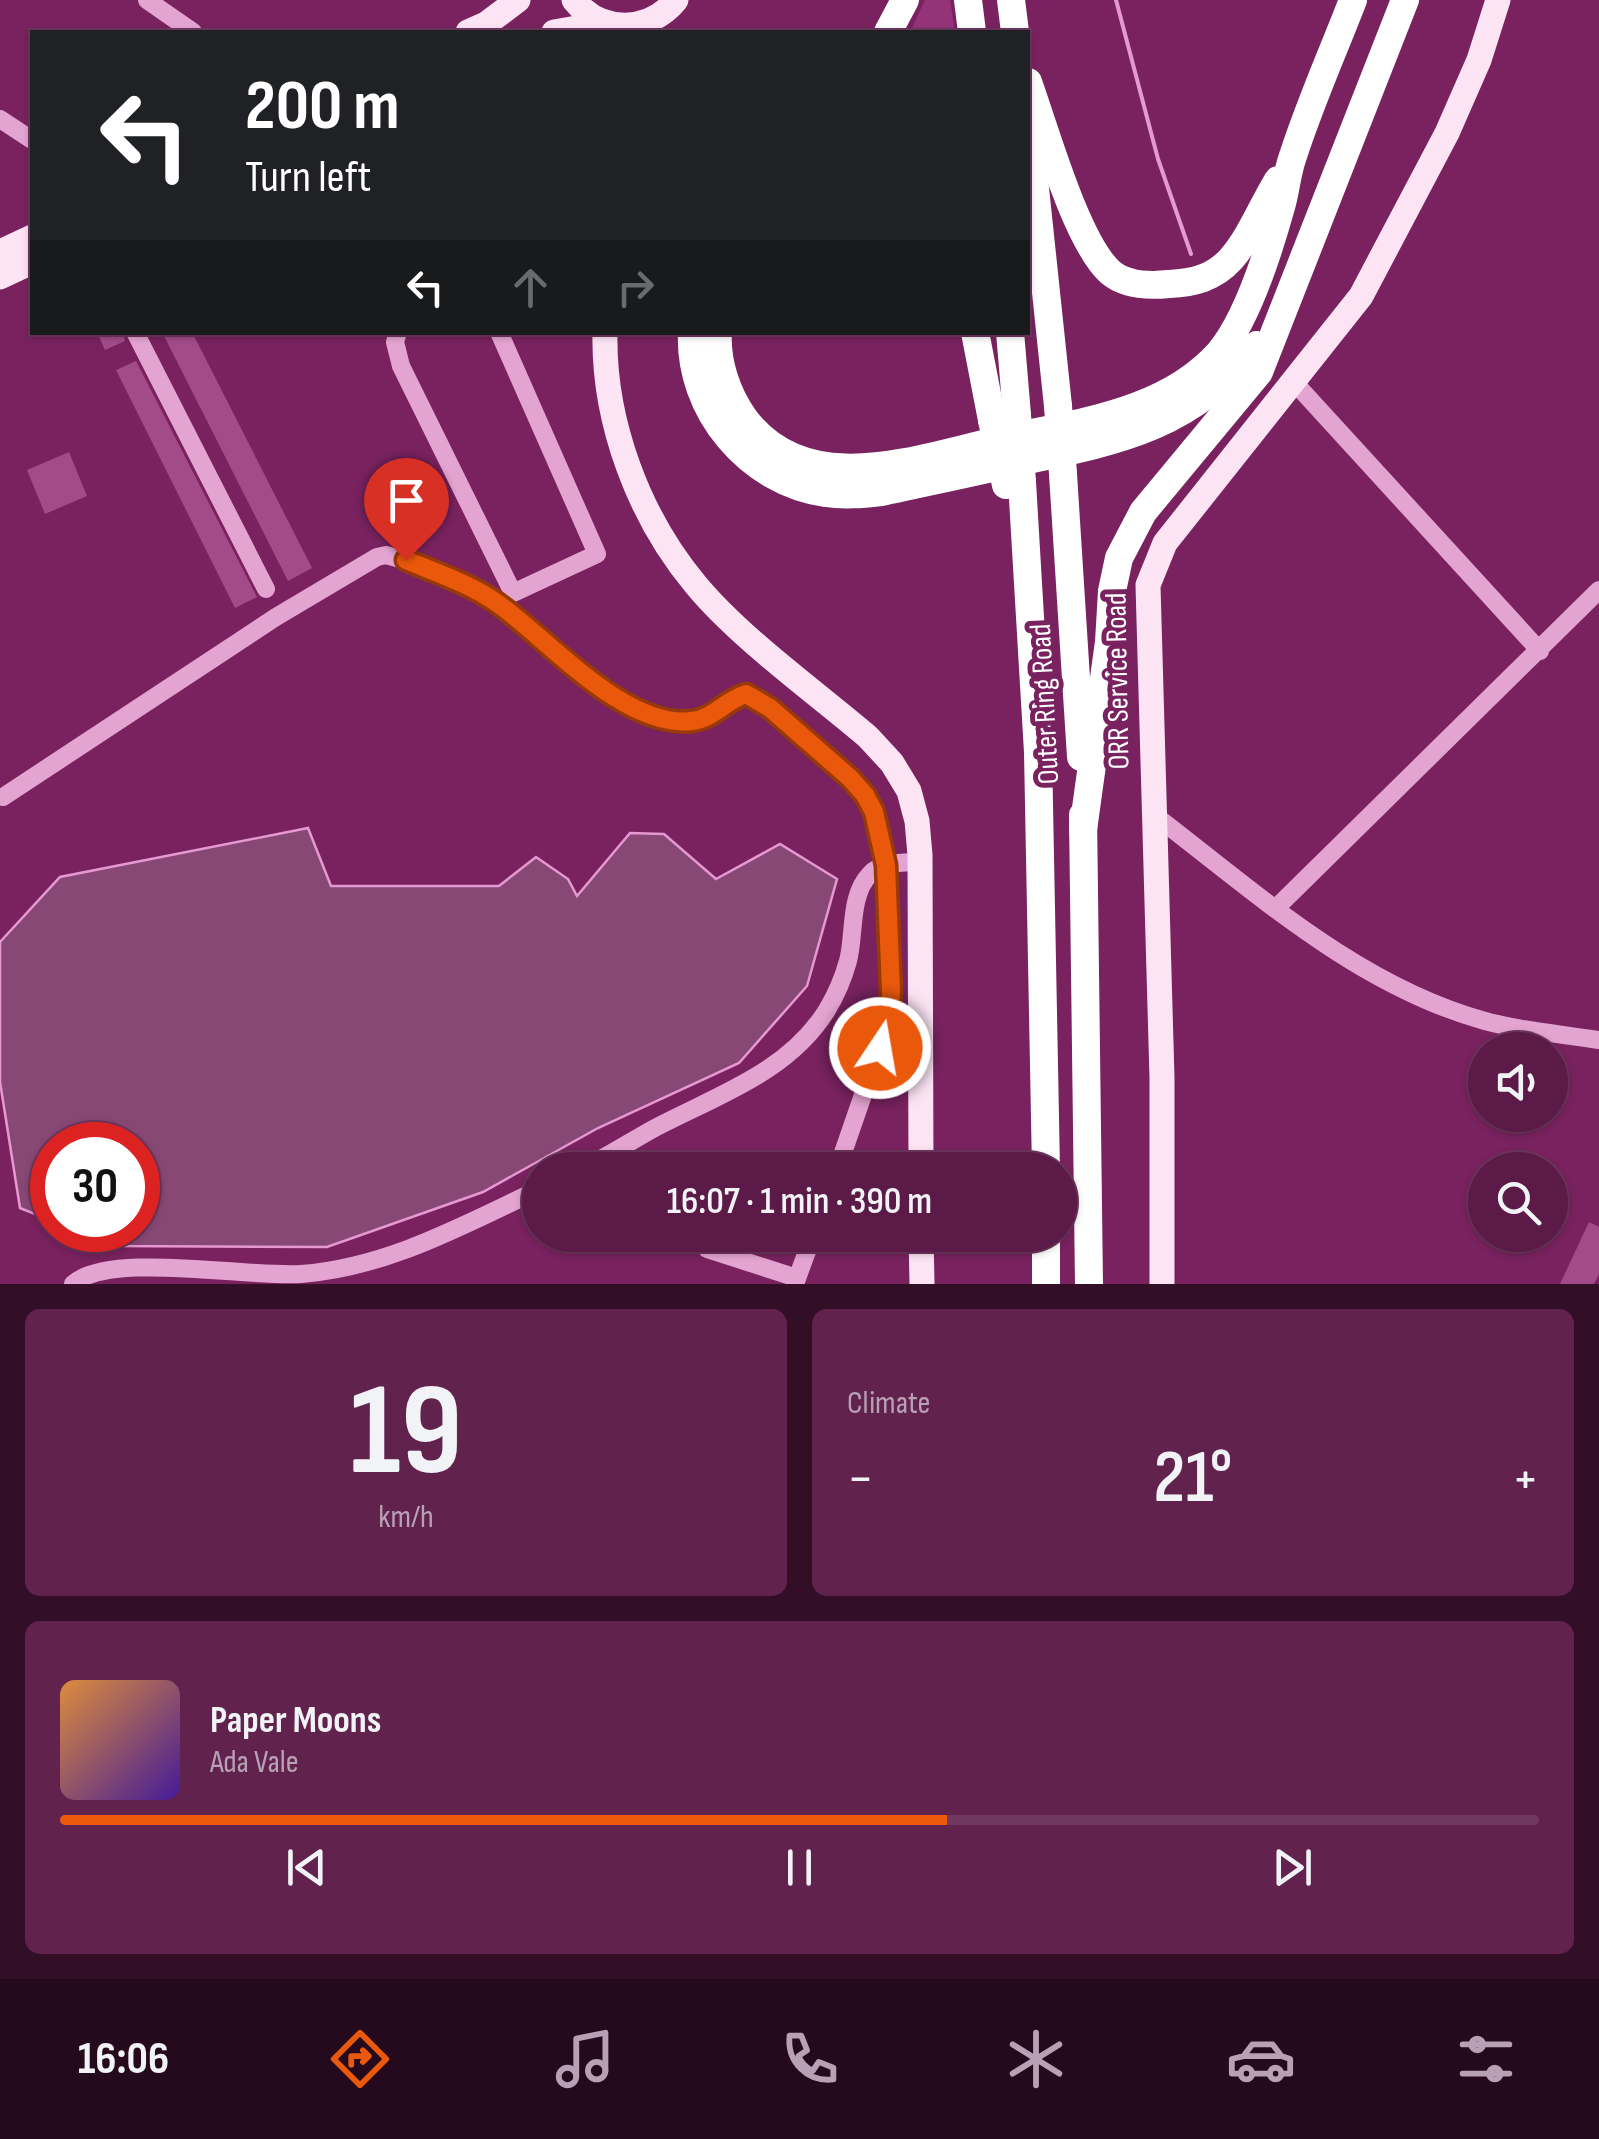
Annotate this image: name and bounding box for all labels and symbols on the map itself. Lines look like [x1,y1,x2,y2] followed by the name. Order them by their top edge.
[364,458,449,561] pin
[1098,592,1138,770] street label: ORR Service Road
[1023,623,1067,785] street label: Outer Ring Road
[828,996,932,1100] position arrow
[30,1122,160,1252] speed limit sign: 30

